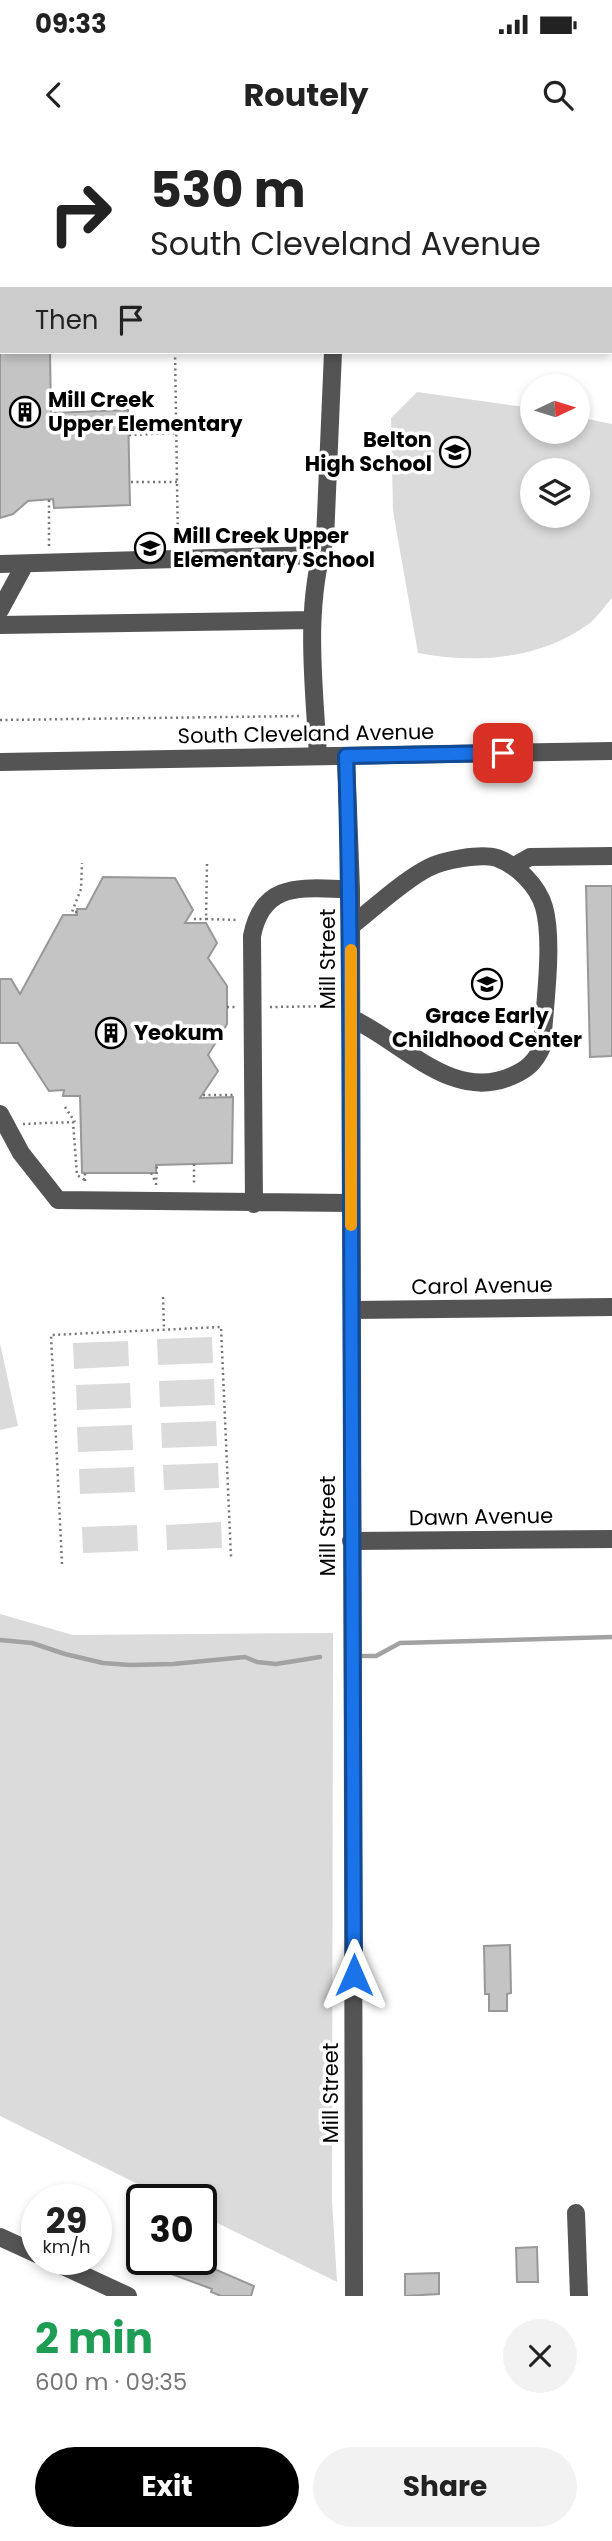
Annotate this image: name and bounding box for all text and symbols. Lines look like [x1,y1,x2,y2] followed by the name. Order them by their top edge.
[35,6,107,42] text: 09:33
[243,72,369,117] text: Routely
[35,76,73,114] icon: back
[539,76,577,114] icon: search
[150,156,306,224] text: 530 m
[35,168,126,259] icon: right
[150,221,541,266] text: South Cleveland Avenue
[112,301,150,339] icon: arrive
[35,302,98,338] text: Then
[520,374,590,444] north arrow
[520,374,590,528] map controls
[48,385,243,438] place label: Mill Creek Upper Elementary
[8,395,42,429] building icon: Mill Creek Upper Elementary
[305,425,432,478] place label: Belton High School
[438,435,472,469] school or university icon: Belton High School
[520,458,590,528] button: layers
[173,521,375,574] place label: Mill Creek Upper Elementary School
[133,531,167,565] school or university icon: Mill Creek Upper Elementary School
[177,717,435,750] street label: South Cleveland Avenue
[473,723,533,783] pin
[484,734,522,772] icon: arrive
[313,909,342,1009] street label: Mill Street
[470,967,504,1001] school or university icon: Grace Early Childhood Center
[392,1001,582,1054] place label: Grace Early Childhood Center
[94,1016,128,1050] building icon: Yeokum
[134,1018,224,1047] place label: Yeokum
[411,1270,553,1301] street label: Carol Avenue
[313,1476,342,1576] street label: Mill Street
[409,1501,553,1532] street label: Dawn Avenue
[317,1938,391,2012] position arrow
[316,2043,345,2143] street label: Mill Street
[126,2184,217,2275] speed limit sign: 30
[46,2196,87,2245] text: 29
[43,2234,90,2259] text: km/h
[35,2309,153,2368] text: 2 min
[503,2319,577,2393] button: close
[35,2366,187,2398] text: 600 m · 09:35
[35,2447,299,2527] button: Exit
[313,2447,577,2527] button: Share

